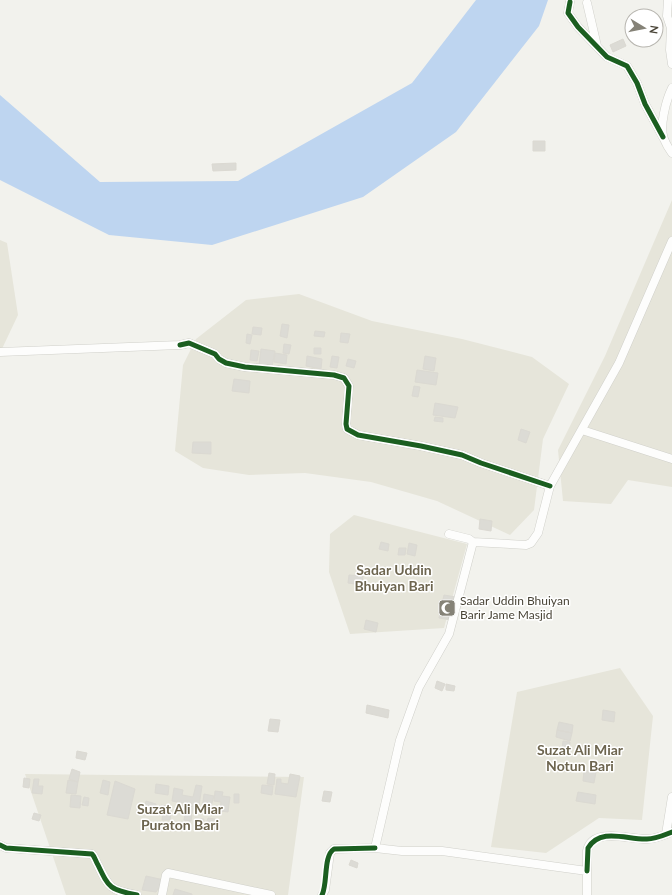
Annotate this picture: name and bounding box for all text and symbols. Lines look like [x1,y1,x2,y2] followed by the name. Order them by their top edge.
[624,8,664,48] north arrow
[647,25,661,35] text: N
[354,561,434,594] district label: Sadar Uddin Bhuiyan Bari
[460,593,570,622] place label: Sadar Uddin Bhuiyan Barir Jame Masjid
[437,598,457,618] mosque icon: Sadar Uddin Bhuiyan Barir Jame Masjid
[537,741,624,774] district label: Suzat Ali Miar Notun Bari
[137,800,224,833] district label: Suzat Ali Miar Puraton Bari

